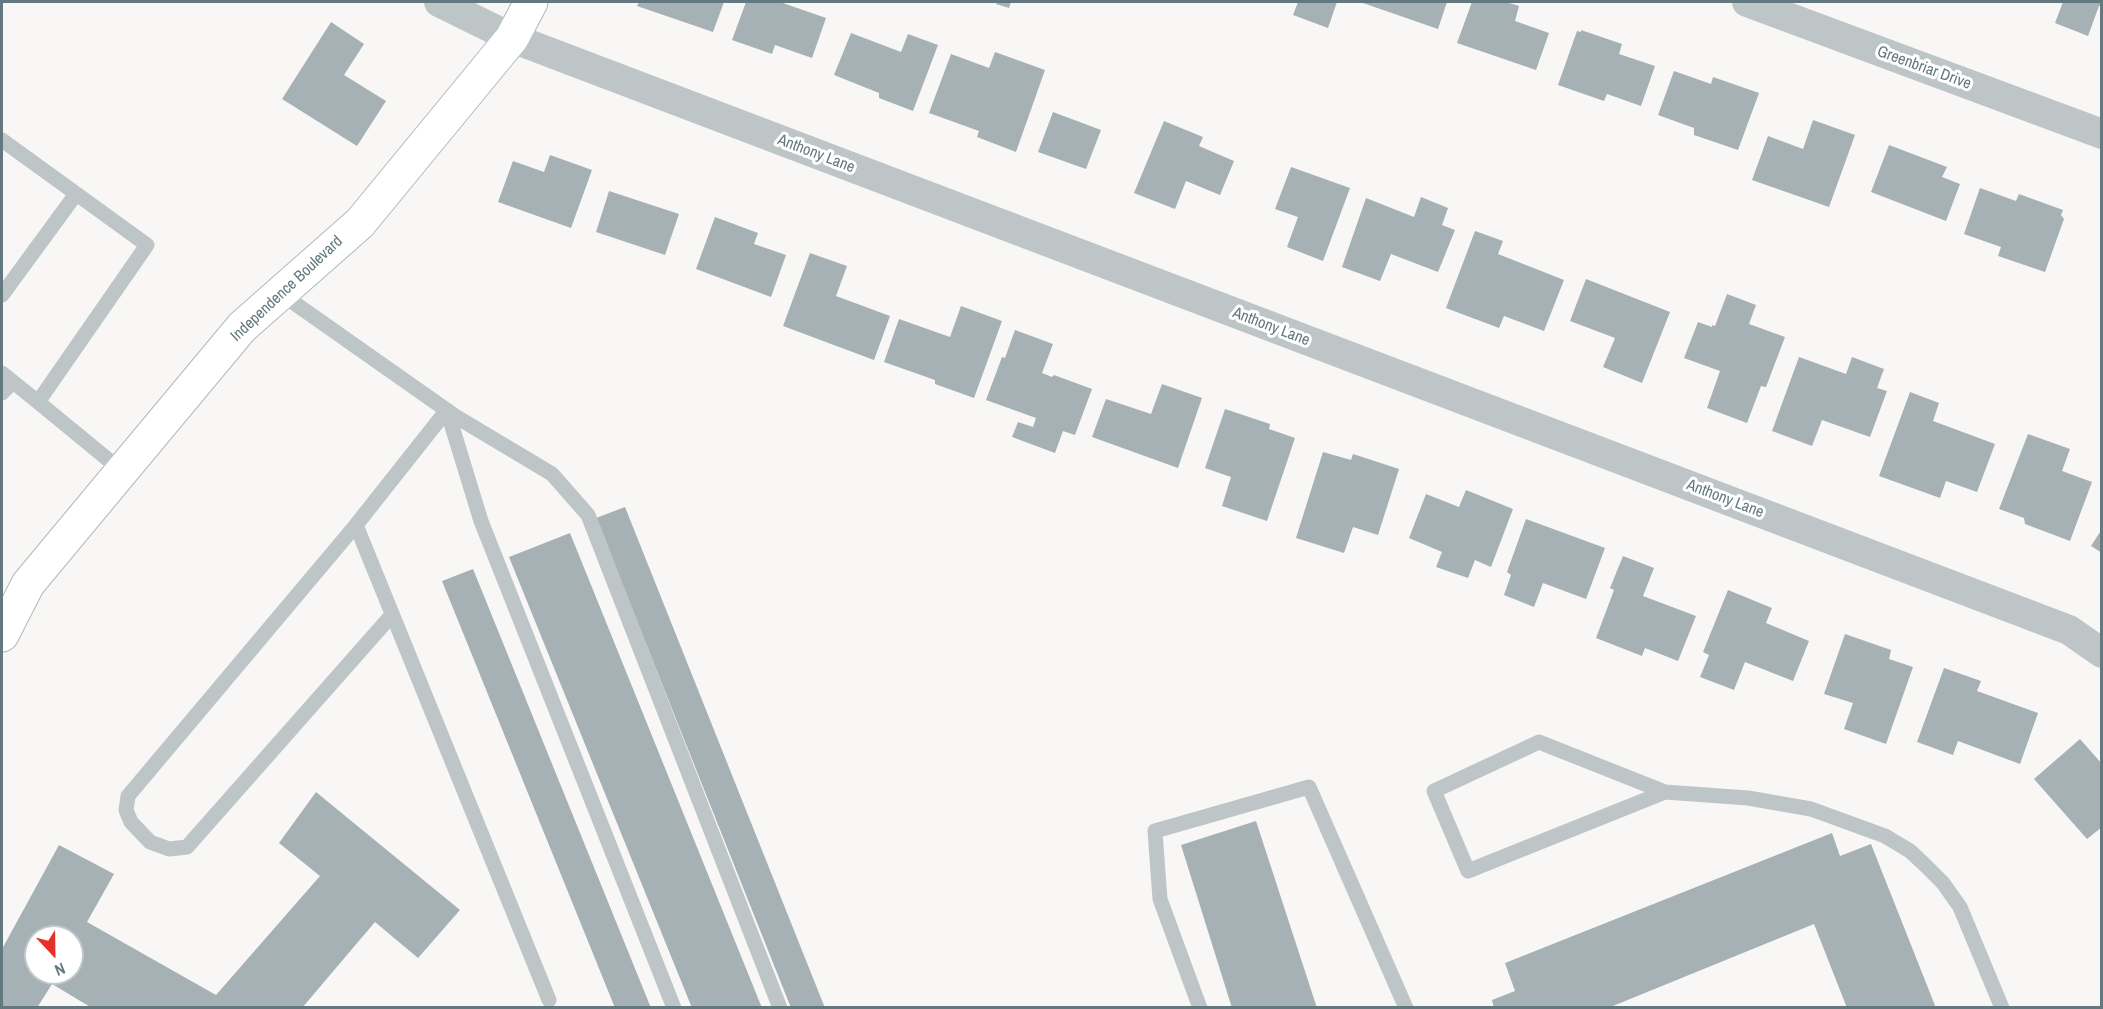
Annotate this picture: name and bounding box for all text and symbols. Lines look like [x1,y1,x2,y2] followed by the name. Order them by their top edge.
[1874,42,1974,94] street label: Greenbriar Drive
[775,131,857,177] street label: Anthony Lane
[227,232,347,346] street label: Independence Boulevard
[1230,304,1312,350] street label: Anthony Lane
[1684,476,1766,522] street label: Anthony Lane
[24,925,84,985] north arrow
[51,958,69,982] text: N

